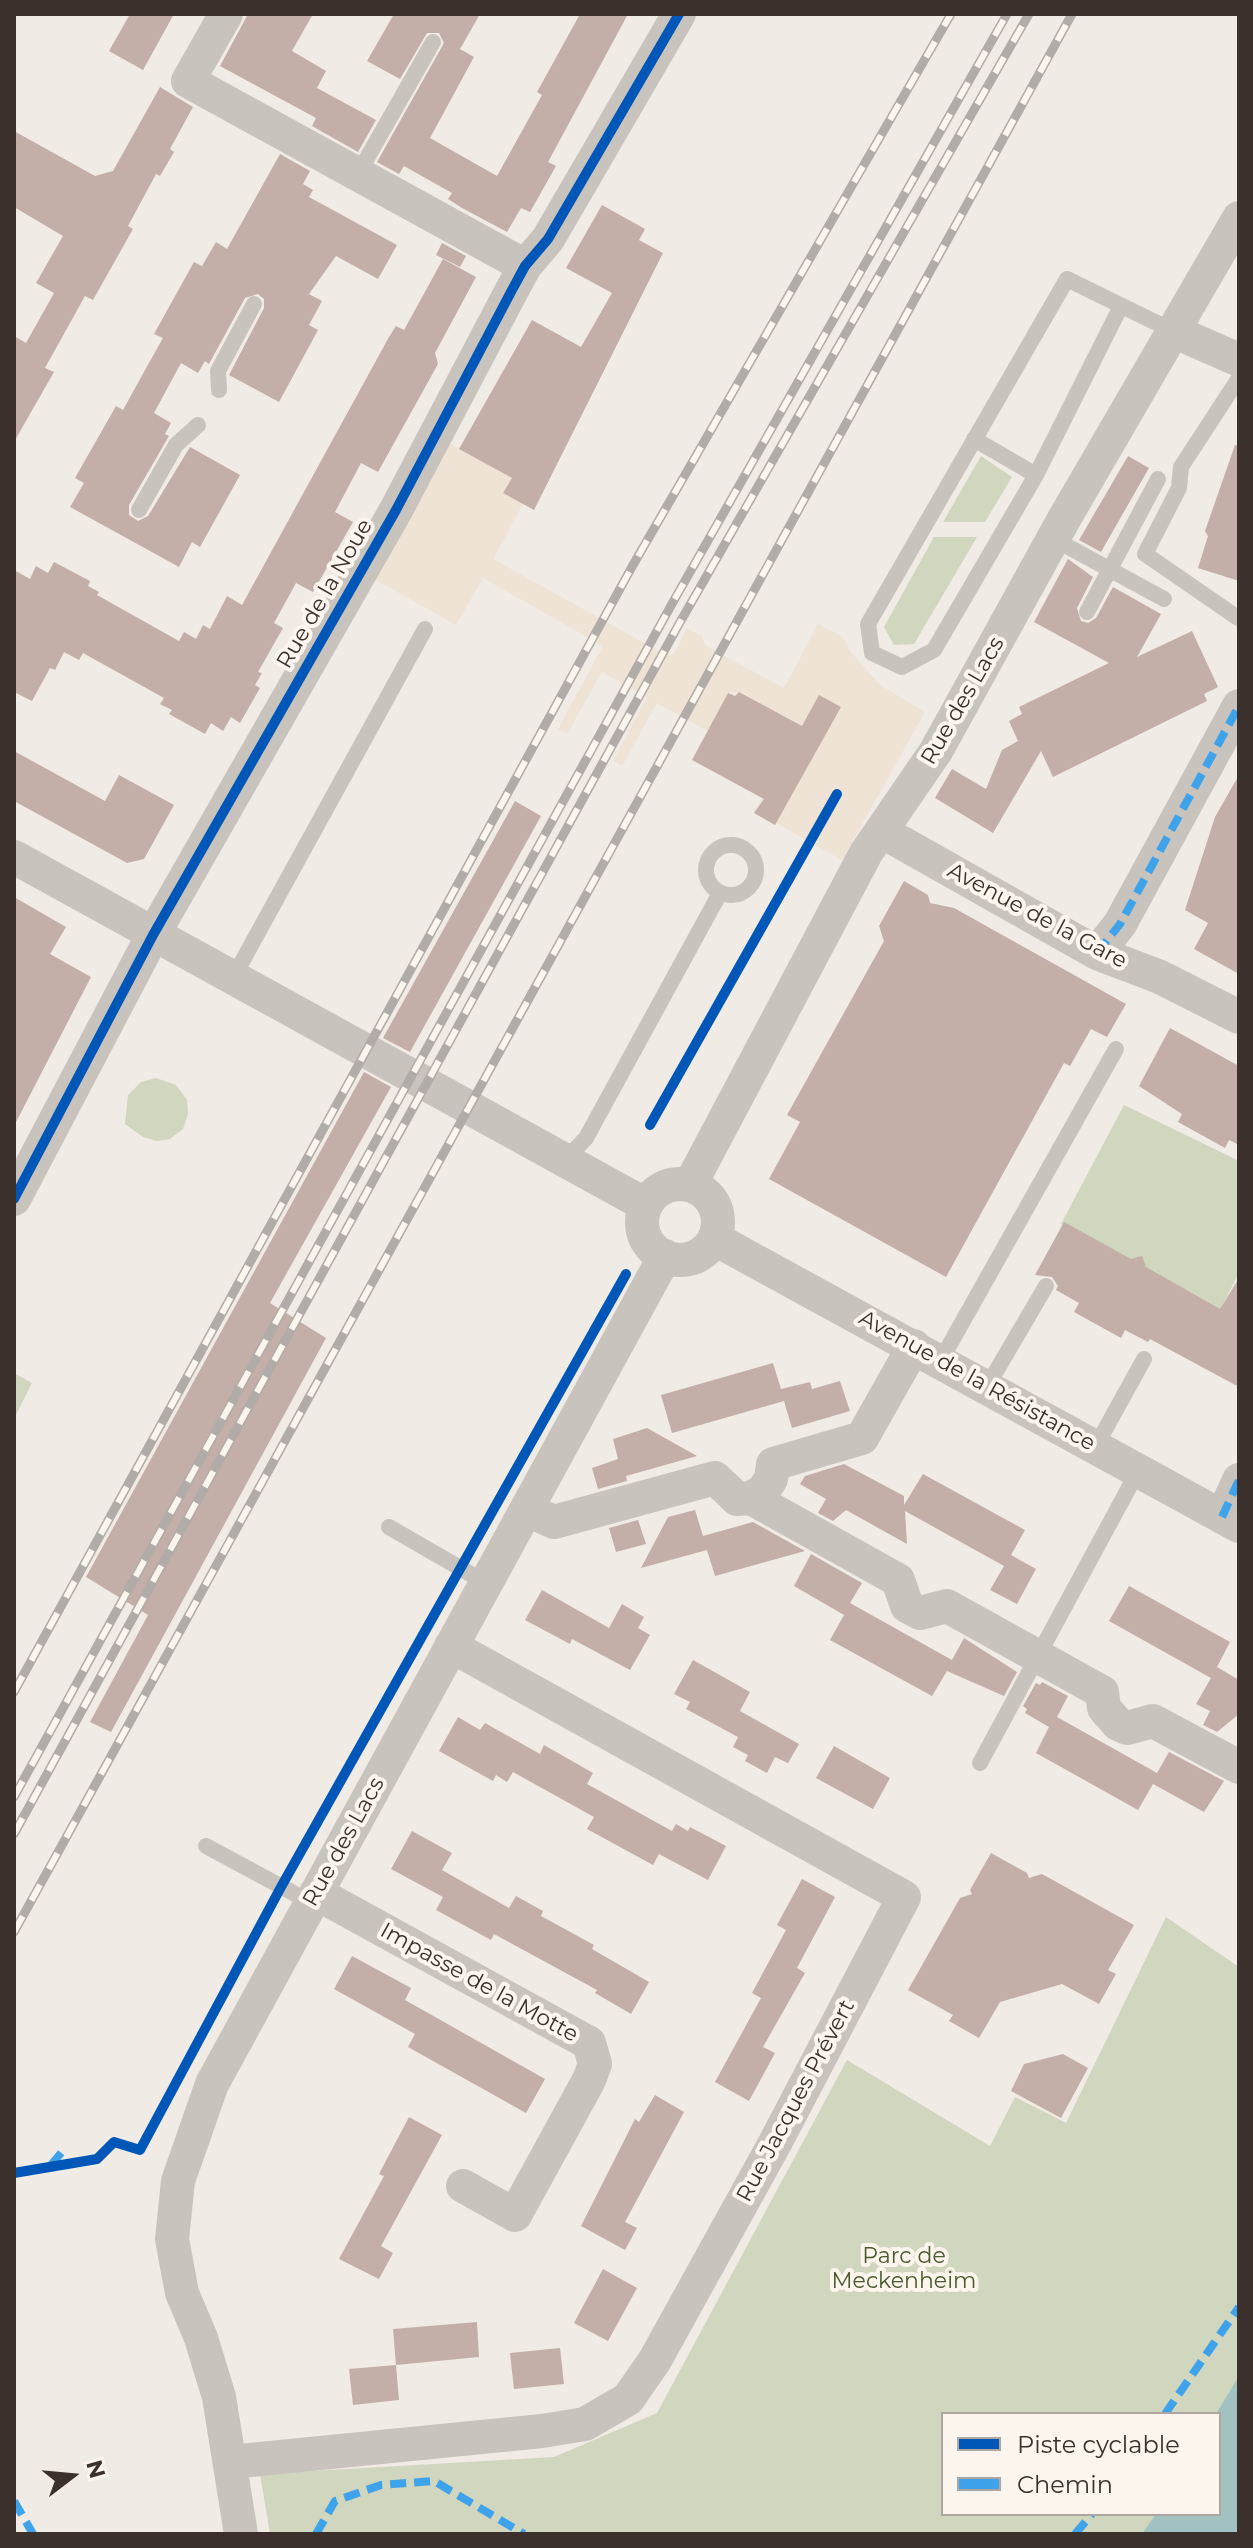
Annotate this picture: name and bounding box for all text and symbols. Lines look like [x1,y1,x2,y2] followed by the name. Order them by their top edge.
[272,515,378,673] street label: Rue de la Noue
[916,632,1010,770] street label: Rue des Lacs
[943,858,1131,974] street label: Avenue de la Gare
[854,1305,1100,1457] street label: Avenue de la Résistance
[298,1773,390,1911] street label: Rue des Lacs
[375,1918,583,2048] street label: Impasse de la Motte
[731,1995,861,2207] street label: Rue Jacques Prévert
[832,2244,976,2296] park label: Parc de Meckenheim
[941,2412,1221,2516] legend
[1017,2430,1180,2459] text: Piste cyclable
[32,2436,112,2516] north arrow
[80,2457,111,2482] text: N
[1017,2470,1113,2499] text: Chemin

